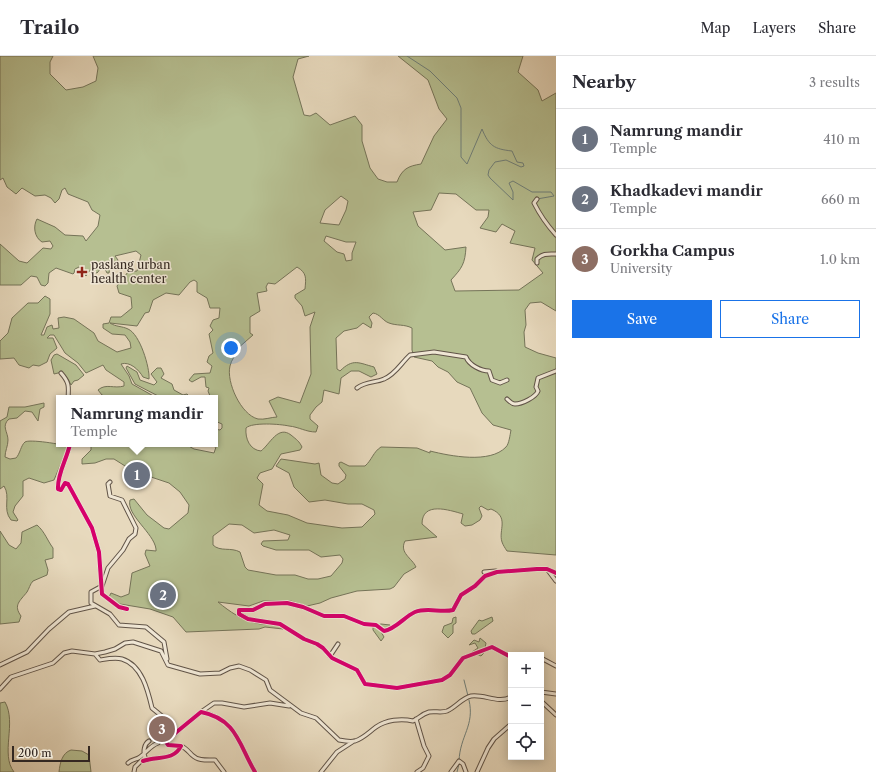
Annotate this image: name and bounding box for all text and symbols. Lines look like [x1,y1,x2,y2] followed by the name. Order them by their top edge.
[20,16,79,39] text: Trailo
[700,19,730,37] text: Map
[752,19,796,37] text: Layers
[818,19,856,37] text: Share
[572,72,636,92] text: Nearby
[809,74,860,90] text: 3 results
[610,121,743,140] text: Namrung mandir
[582,131,588,147] text: 1
[823,131,860,147] text: 410 m
[610,140,657,156] text: Temple
[610,181,763,200] text: Khadkadevi mandir
[581,191,589,207] text: 2
[821,191,860,207] text: 660 m
[610,200,657,216] text: Temple
[610,241,735,260] text: Gorkha Campus
[581,251,589,267] text: 3
[820,251,860,267] text: 1.0 km
[91,257,171,286] place label: paslang urban health center
[610,260,673,276] text: University
[76,266,88,278] marker: paslang urban health center
[572,300,712,338] button: Save
[720,300,860,338] button: Share
[221,338,241,358] your location
[56,395,218,447] popup
[71,404,203,423] text: Namrung mandir
[71,423,118,439] text: Temple
[124,460,150,490] pin: 1
[150,580,176,610] pin: 2
[508,652,544,760] map controls
[508,652,544,688] button: +
[508,688,544,724] button: −
[149,714,175,744] pin: 3
[508,724,544,760] button: locate
[12,744,90,763] scale bar
[18,746,51,760] text: 200 m

